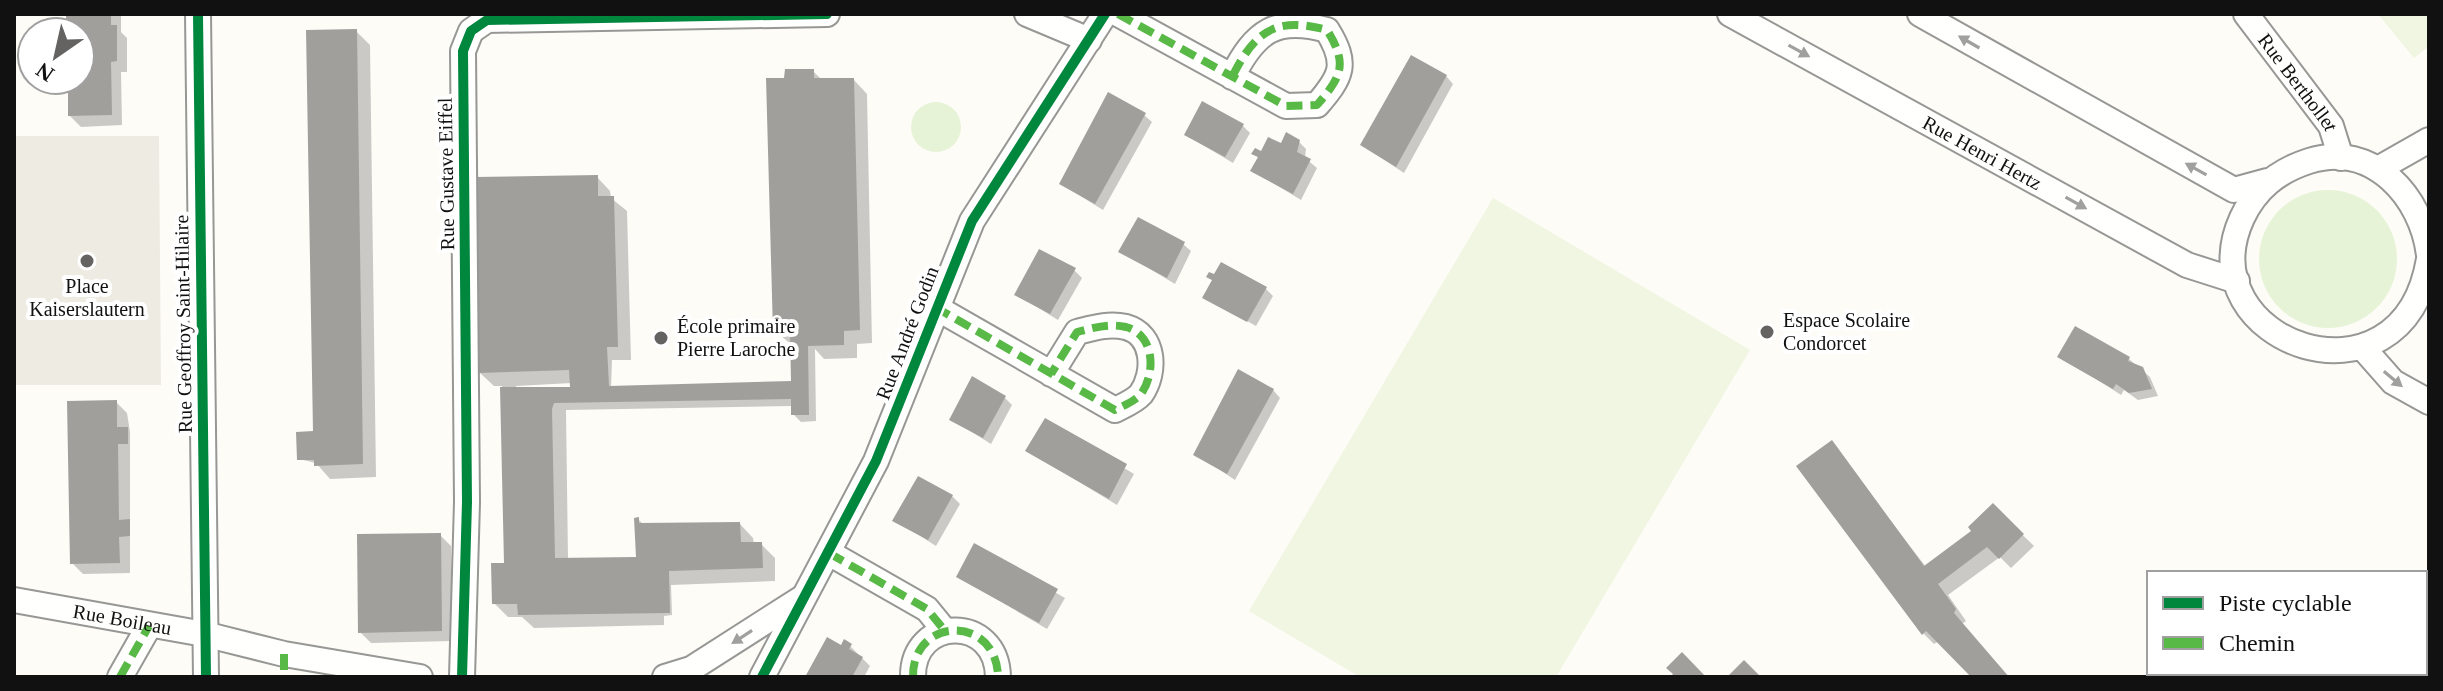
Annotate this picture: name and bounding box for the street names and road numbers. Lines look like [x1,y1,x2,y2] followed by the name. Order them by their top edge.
[2254,29,2343,134] street label: Rue Berthollet
[434,97,458,251] street label: Rue Gustave Eiffel
[1919,111,2046,194] street label: Rue Henri Hertz
[170,214,197,433] street label: Rue Geoffroy Saint-Hilaire
[871,263,943,403] street label: Rue André Godin
[71,600,173,639] street label: Rue Boileau

